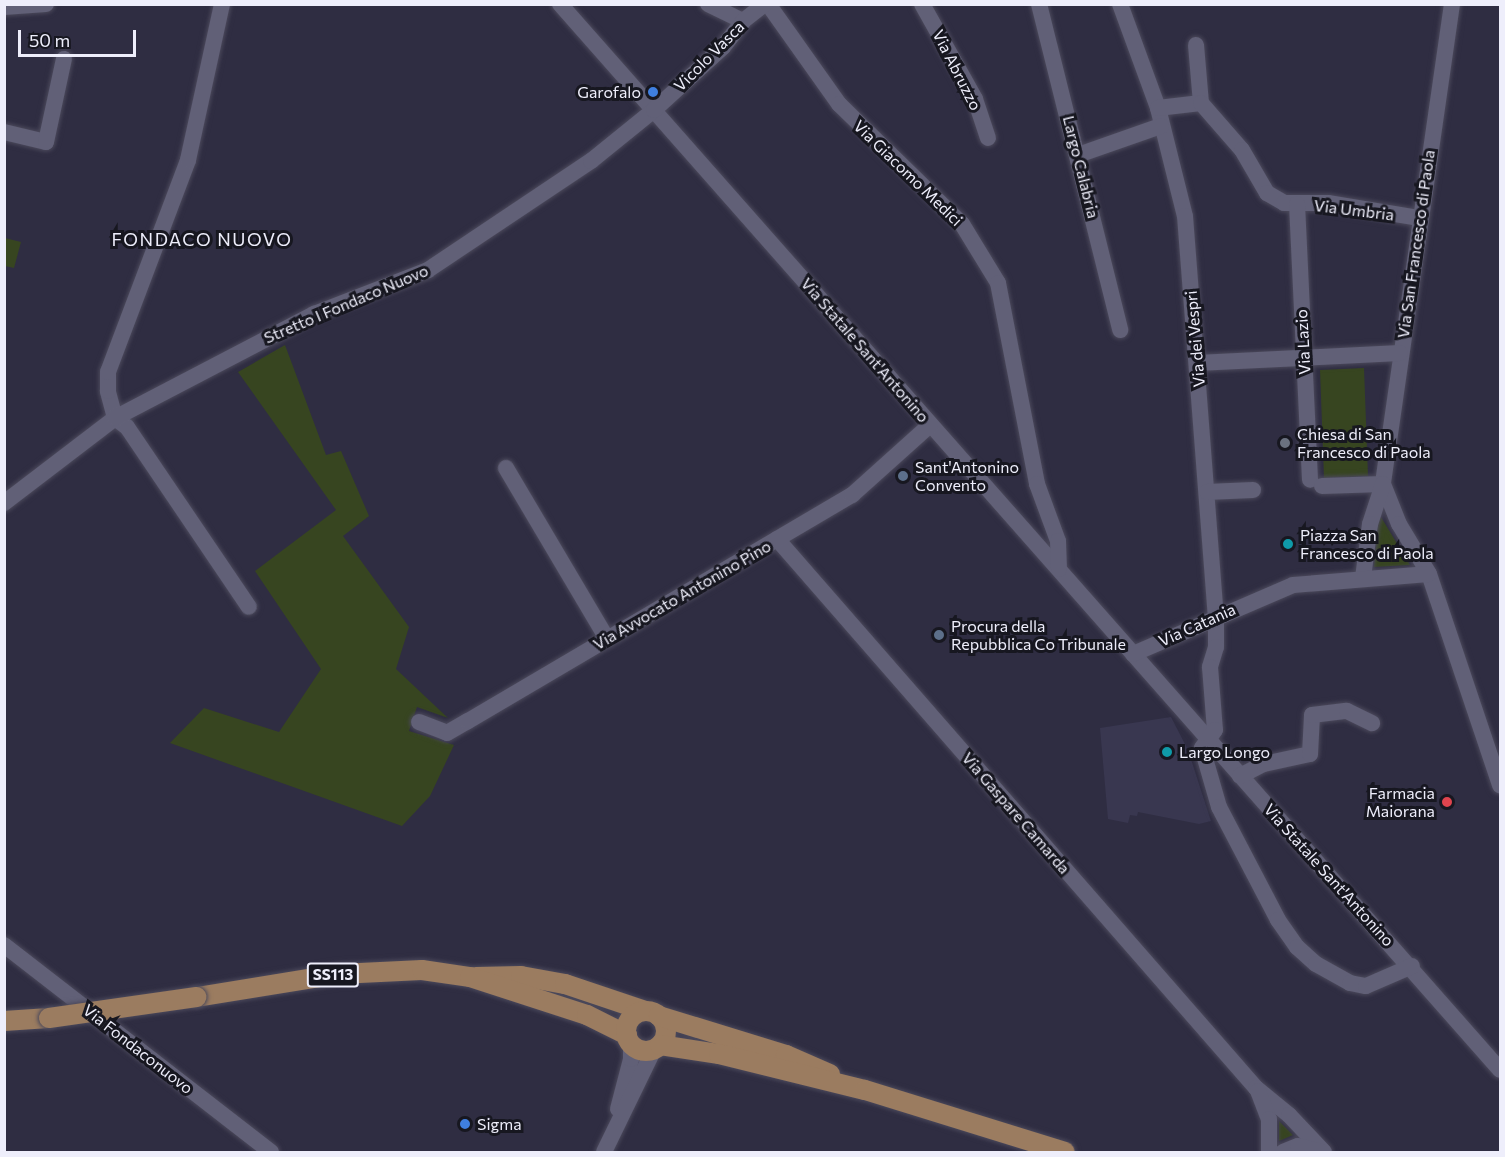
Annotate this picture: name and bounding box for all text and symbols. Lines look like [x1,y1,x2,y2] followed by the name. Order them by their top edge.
[670,17,748,95] street label: Vicolo Vasca
[21,18,140,56] scale bar
[929,27,985,113] street label: Via Abruzzo
[29,29,70,51] text: 50 m
[577,82,641,102] place label: Garofalo
[646,85,660,99] marker: Garofalo
[1059,114,1103,220] street label: Largo Calabria
[850,116,966,230] street label: Via Giacomo Medici
[1393,148,1439,340] street label: Via San Francesco di Paola
[1313,196,1395,224] street label: Via Umbria
[112,228,292,250] district label: FONDACO NUOVO
[261,261,431,347] street label: Stretto I Fondaco Nuovo
[797,274,933,426] street label: Via Statale Sant'Antonino
[1181,290,1209,388] street label: Via dei Vespri
[1292,309,1314,375] street label: Via Lazio
[1297,424,1431,462] place label: Chiesa di San Francesco di Paola
[1278,436,1292,450] marker: Chiesa di San Francesco di Paola
[915,457,1019,495] place label: Sant'Antonino Convento
[896,469,910,483] marker: Sant'Antonino Convento
[1300,525,1434,563] place label: Piazza San Francesco di Paola
[590,536,774,654] street label: Via Avvocato Antonino Pino
[1281,537,1295,551] marker: Piazza San Francesco di Paola
[1155,599,1239,651] street label: Via Catania
[951,616,1126,654] place label: Procura della Repubblica Co Tribunale
[932,628,946,642] marker: Procura della Repubblica Co Tribunale
[1179,742,1270,762] place label: Largo Longo
[1160,745,1174,759] marker: Largo Longo
[958,748,1074,878] street label: Via Gaspare Camarda
[1366,783,1435,821] place label: Farmacia Maiorana
[1440,795,1454,809] marker: Farmacia Maiorana
[1260,800,1398,950] street label: Via Statale Sant'Antonino
[306,963,360,987] road number: SS113
[79,1000,197,1098] street label: Via Fondaconuovo
[477,1114,521,1134] place label: Sigma
[458,1117,472,1131] marker: Sigma

